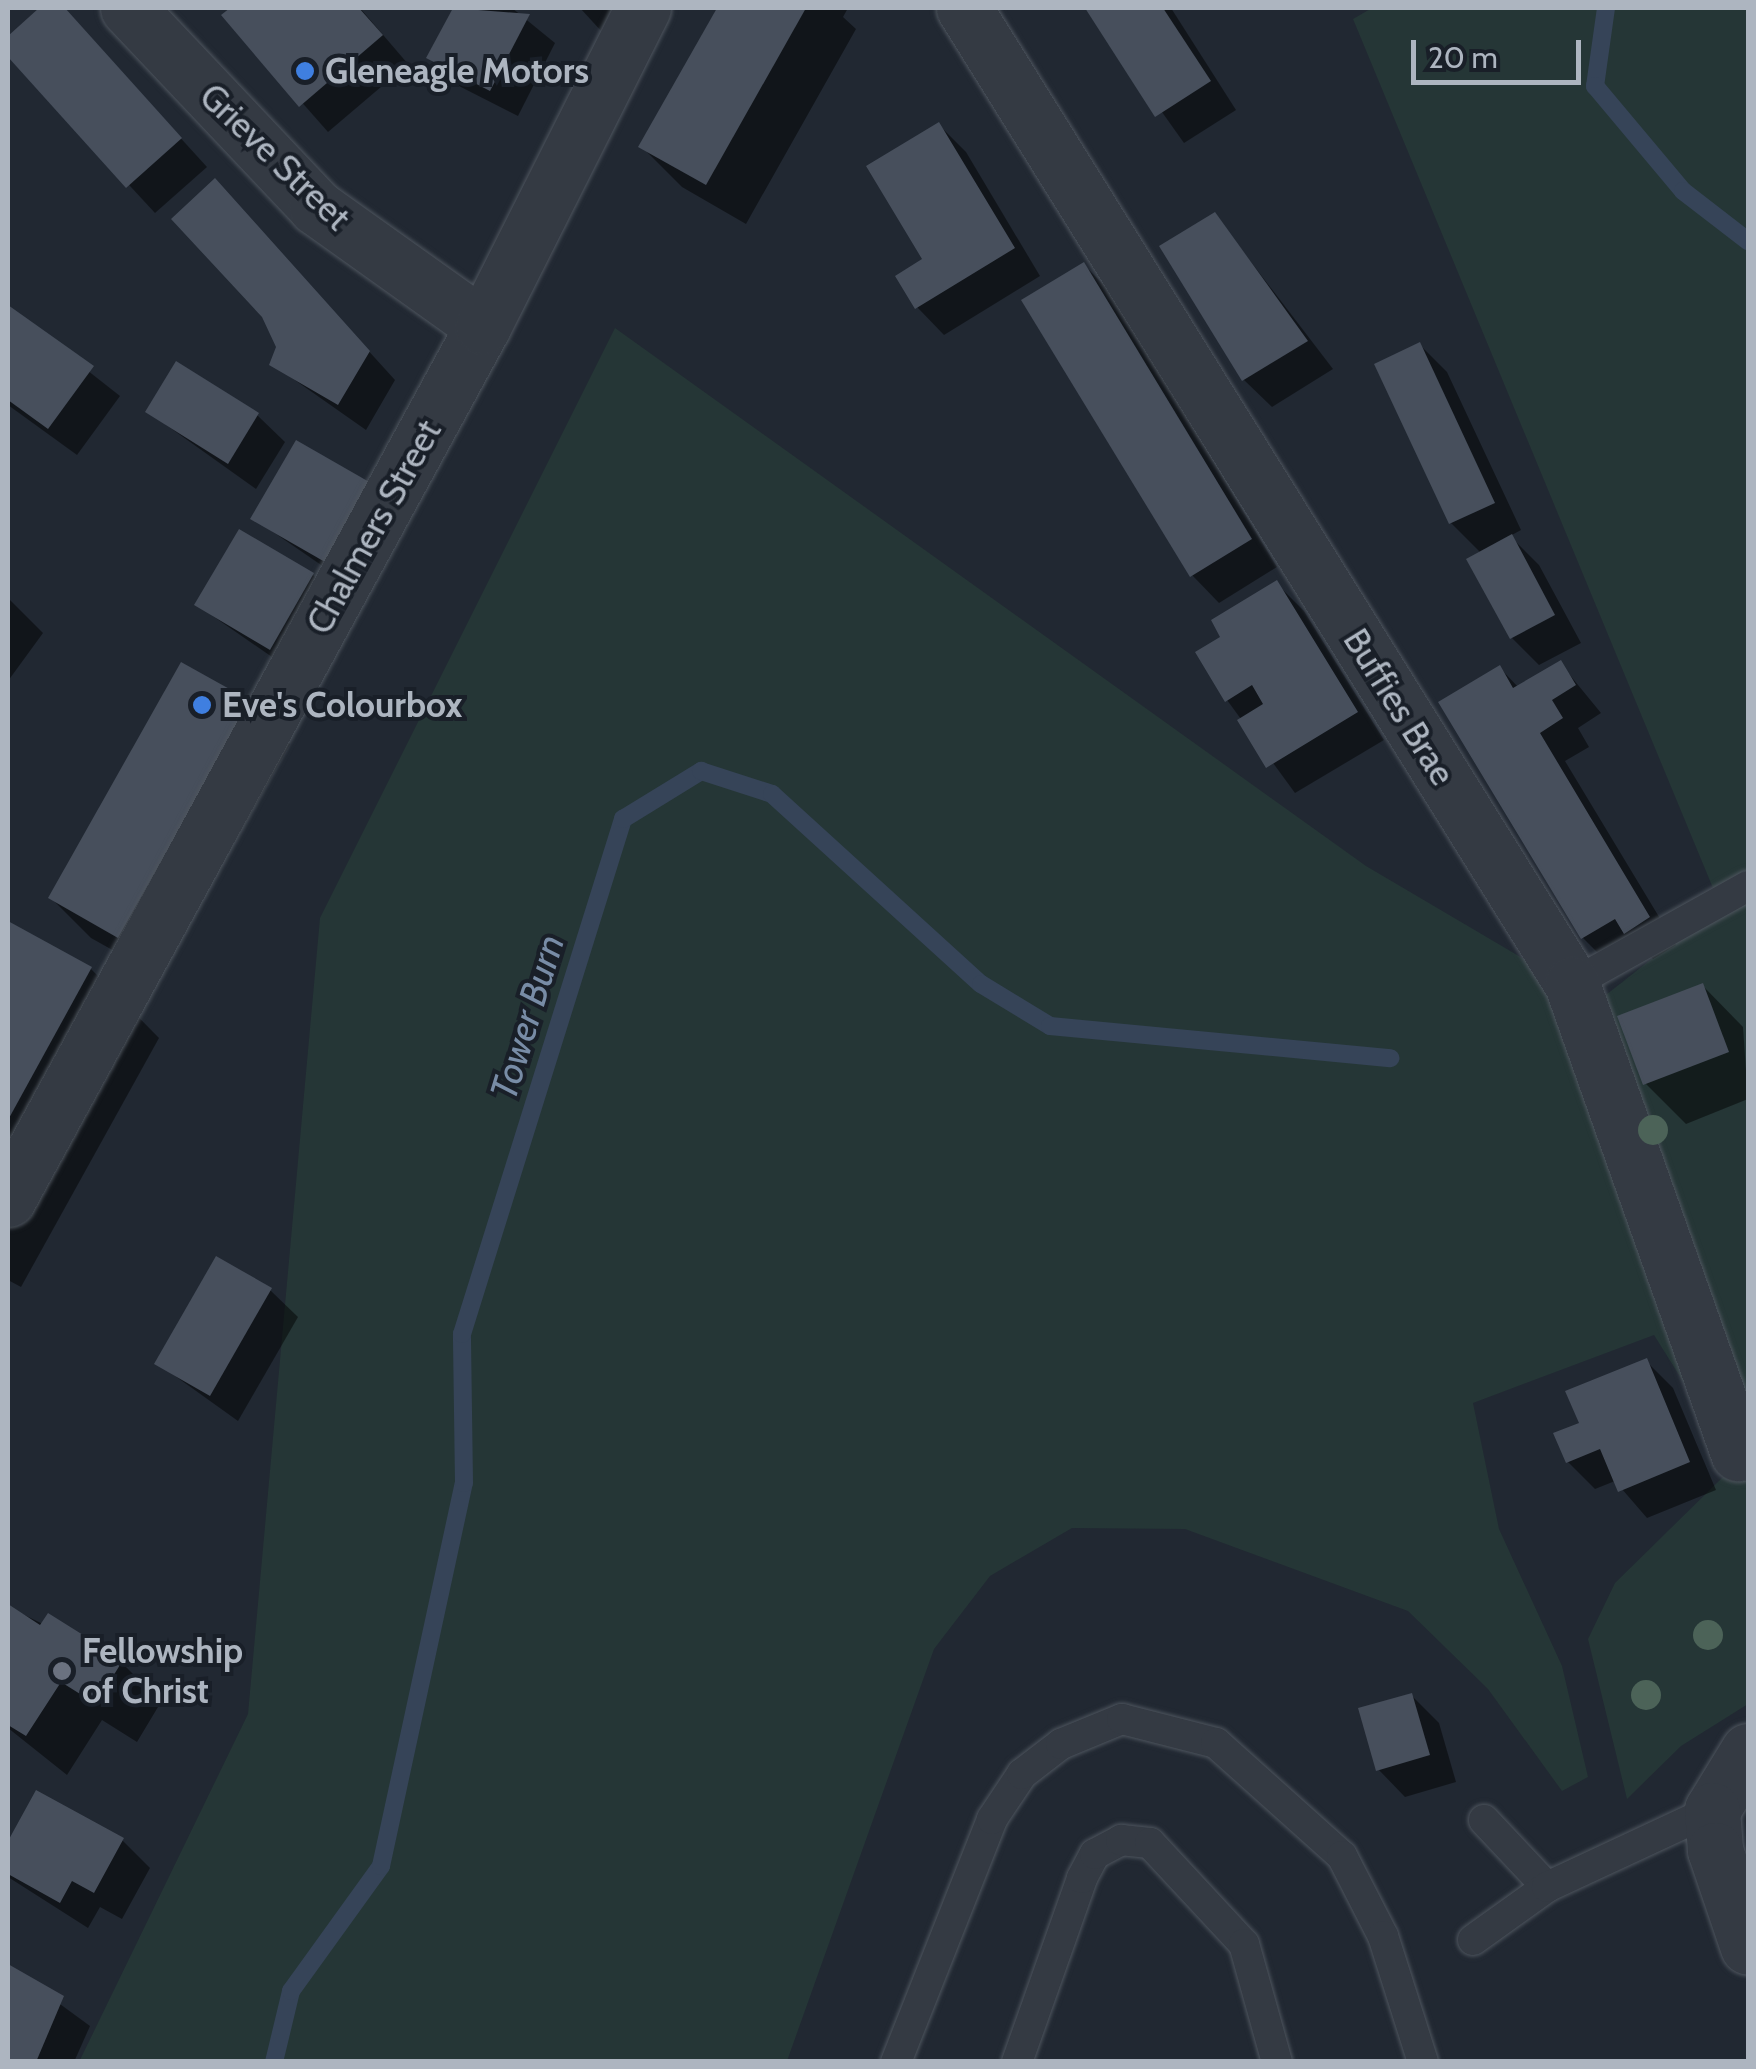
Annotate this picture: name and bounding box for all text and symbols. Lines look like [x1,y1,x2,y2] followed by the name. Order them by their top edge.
[1416,20,1586,82] scale bar
[1428,39,1498,76] text: 20 m
[325,50,589,92] place label: Gleneagle Motors
[294,60,316,82] marker: Gleneagle Motors
[191,75,359,239] street label: Grieve Street
[298,413,450,641] street label: Chalmers Street
[1335,621,1463,793] street label: Buffies Brae
[222,684,462,726] place label: Eve's Colourbox
[191,694,213,716] marker: Eve's Colourbox
[480,929,574,1105] water label: Tower Burn
[82,1630,243,1712] place label: Fellowship of Christ
[51,1660,73,1682] marker: Fellowship of Christ

